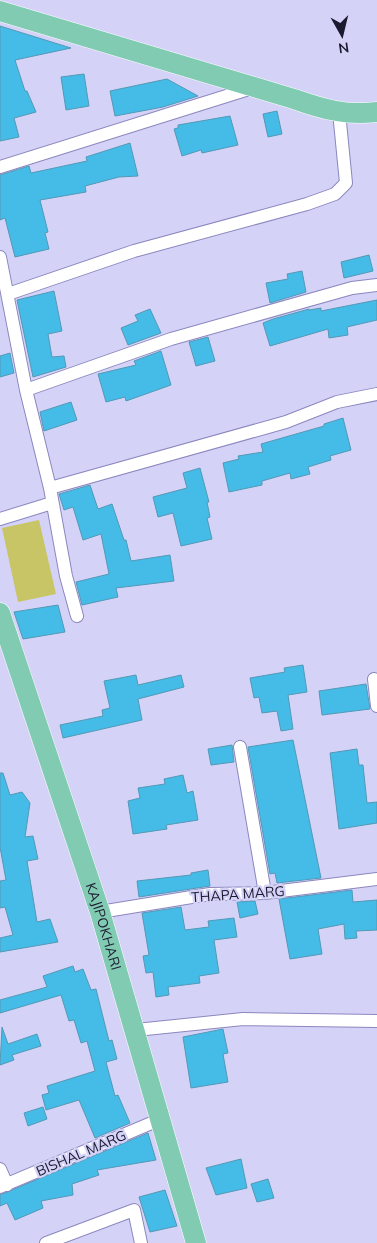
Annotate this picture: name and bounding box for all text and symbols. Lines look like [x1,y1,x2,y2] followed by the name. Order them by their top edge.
[317,10,367,60] north arrow
[337,38,350,58] text: N
[82,880,125,972] street label: KAJIPOKHARI
[191,882,285,906] street label: THAPA MARG
[33,1126,129,1180] street label: BISHAL MARG

